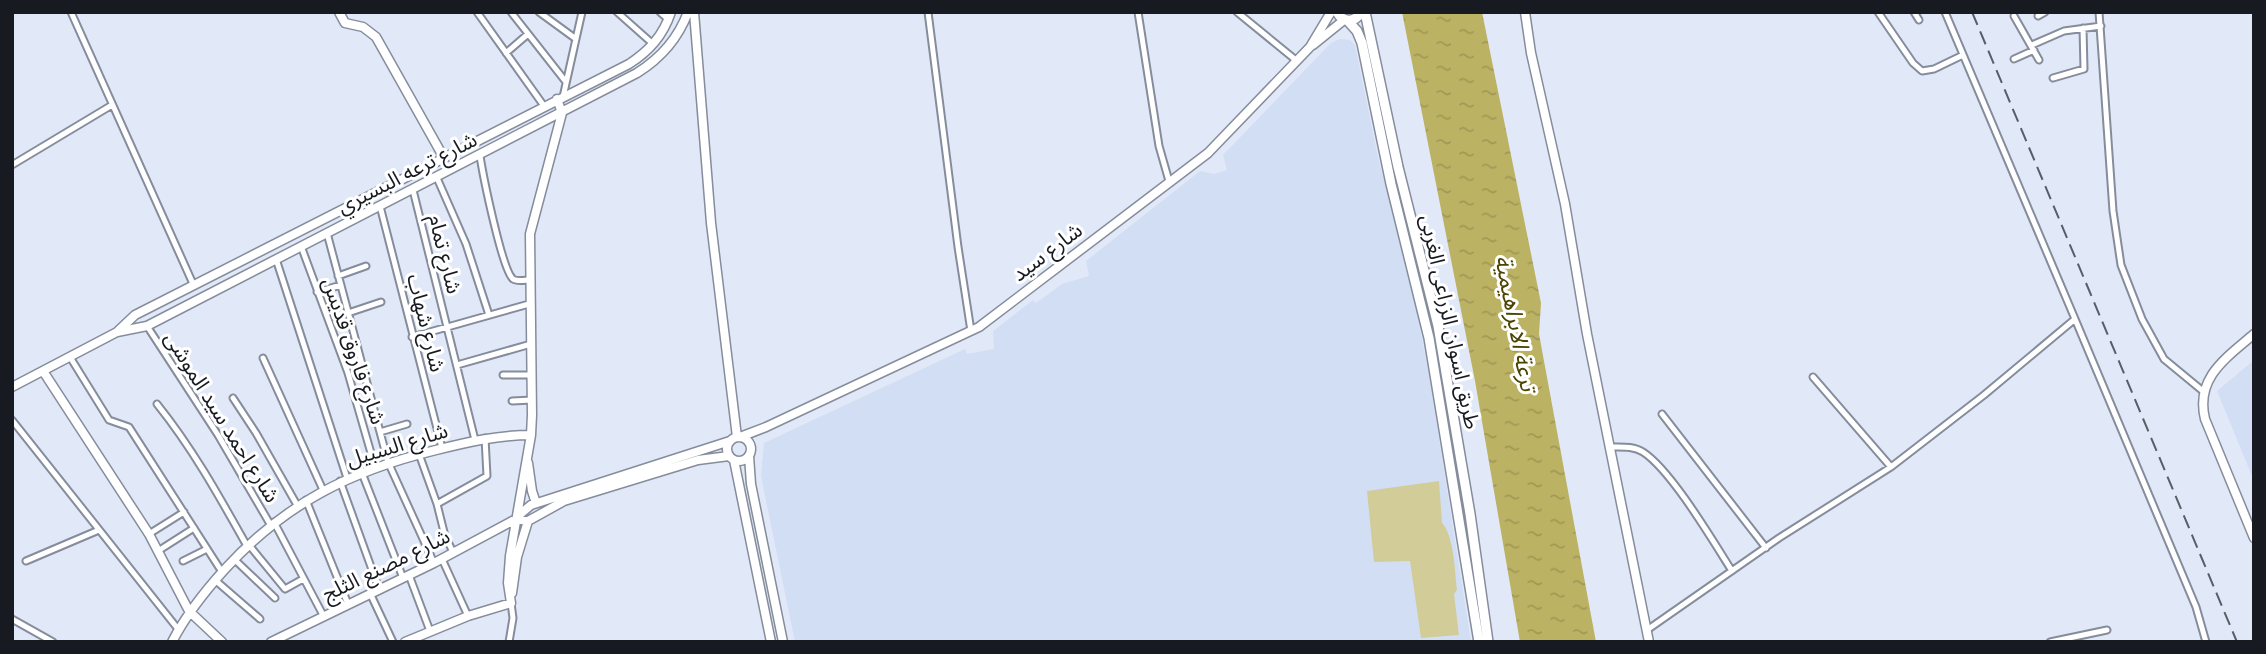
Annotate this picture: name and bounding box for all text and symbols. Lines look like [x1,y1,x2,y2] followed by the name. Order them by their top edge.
[333,127,483,222] street label: شارع ترعه البسيري
[420,212,467,297] street label: شارع تمام
[1415,212,1485,432] street label: طريق اسوان الزراعى الغربى
[1007,217,1089,289] street label: شارع سيد
[1489,253,1543,396] water label: ترعة الابراهيمية
[399,271,451,375] street label: شارع شهاب
[315,274,391,429] street label: شارع فاروق قديس
[157,327,285,509] street label: شارع احمد سيد الموشى
[343,417,451,475] street label: شارع السبيل
[318,523,455,609] street label: شارع مصنع الثلج

